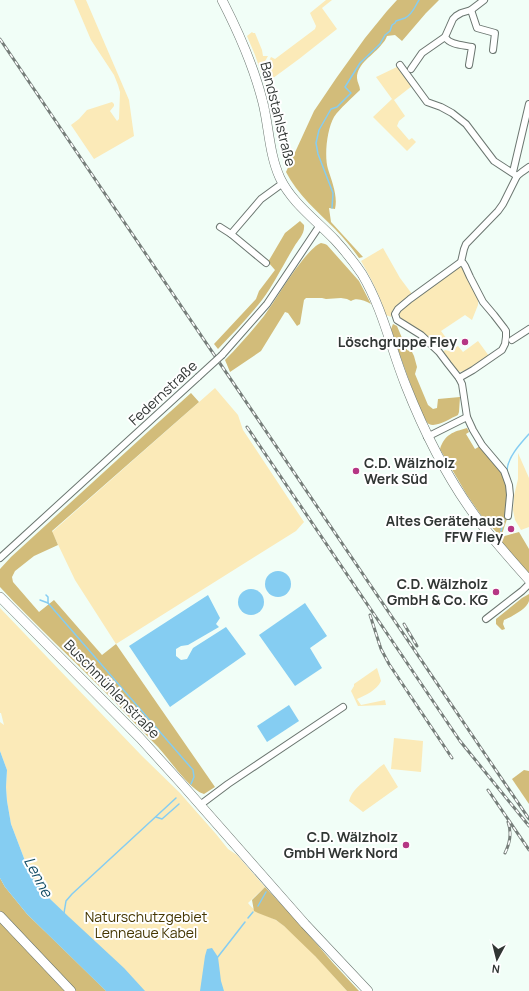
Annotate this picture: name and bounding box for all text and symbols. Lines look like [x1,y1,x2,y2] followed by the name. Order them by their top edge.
[256,60,301,168] street label: Bandstahlstraße
[338,332,457,351] place label: Löschgruppe Fley
[460,337,470,347] marker: Löschgruppe Fley
[124,356,201,429] street label: Federnstraße
[364,453,455,488] place label: C.D. Wälzholz Werk Süd
[351,466,361,476] marker: C.D. Wälzholz Werk Süd
[386,511,503,546] place label: Altes Gerätehaus FFW Fley
[506,524,516,534] marker: Altes Gerätehaus FFW Fley
[387,574,488,609] place label: C.D. Wälzholz GmbH & Co. KG
[491,587,501,597] marker: C.D. Wälzholz GmbH & Co. KG
[60,635,164,742] street label: Buschmühlenstraße
[284,827,398,862] place label: C.D. Wälzholz GmbH Werk Nord
[401,840,411,850] marker: C.D. Wälzholz GmbH Werk Nord
[19,853,58,902] water label: Lenne
[85,907,208,942] park label: Naturschutzgebiet Lenneaue Kabel
[477,939,517,979] north arrow
[491,961,501,977] text: N

